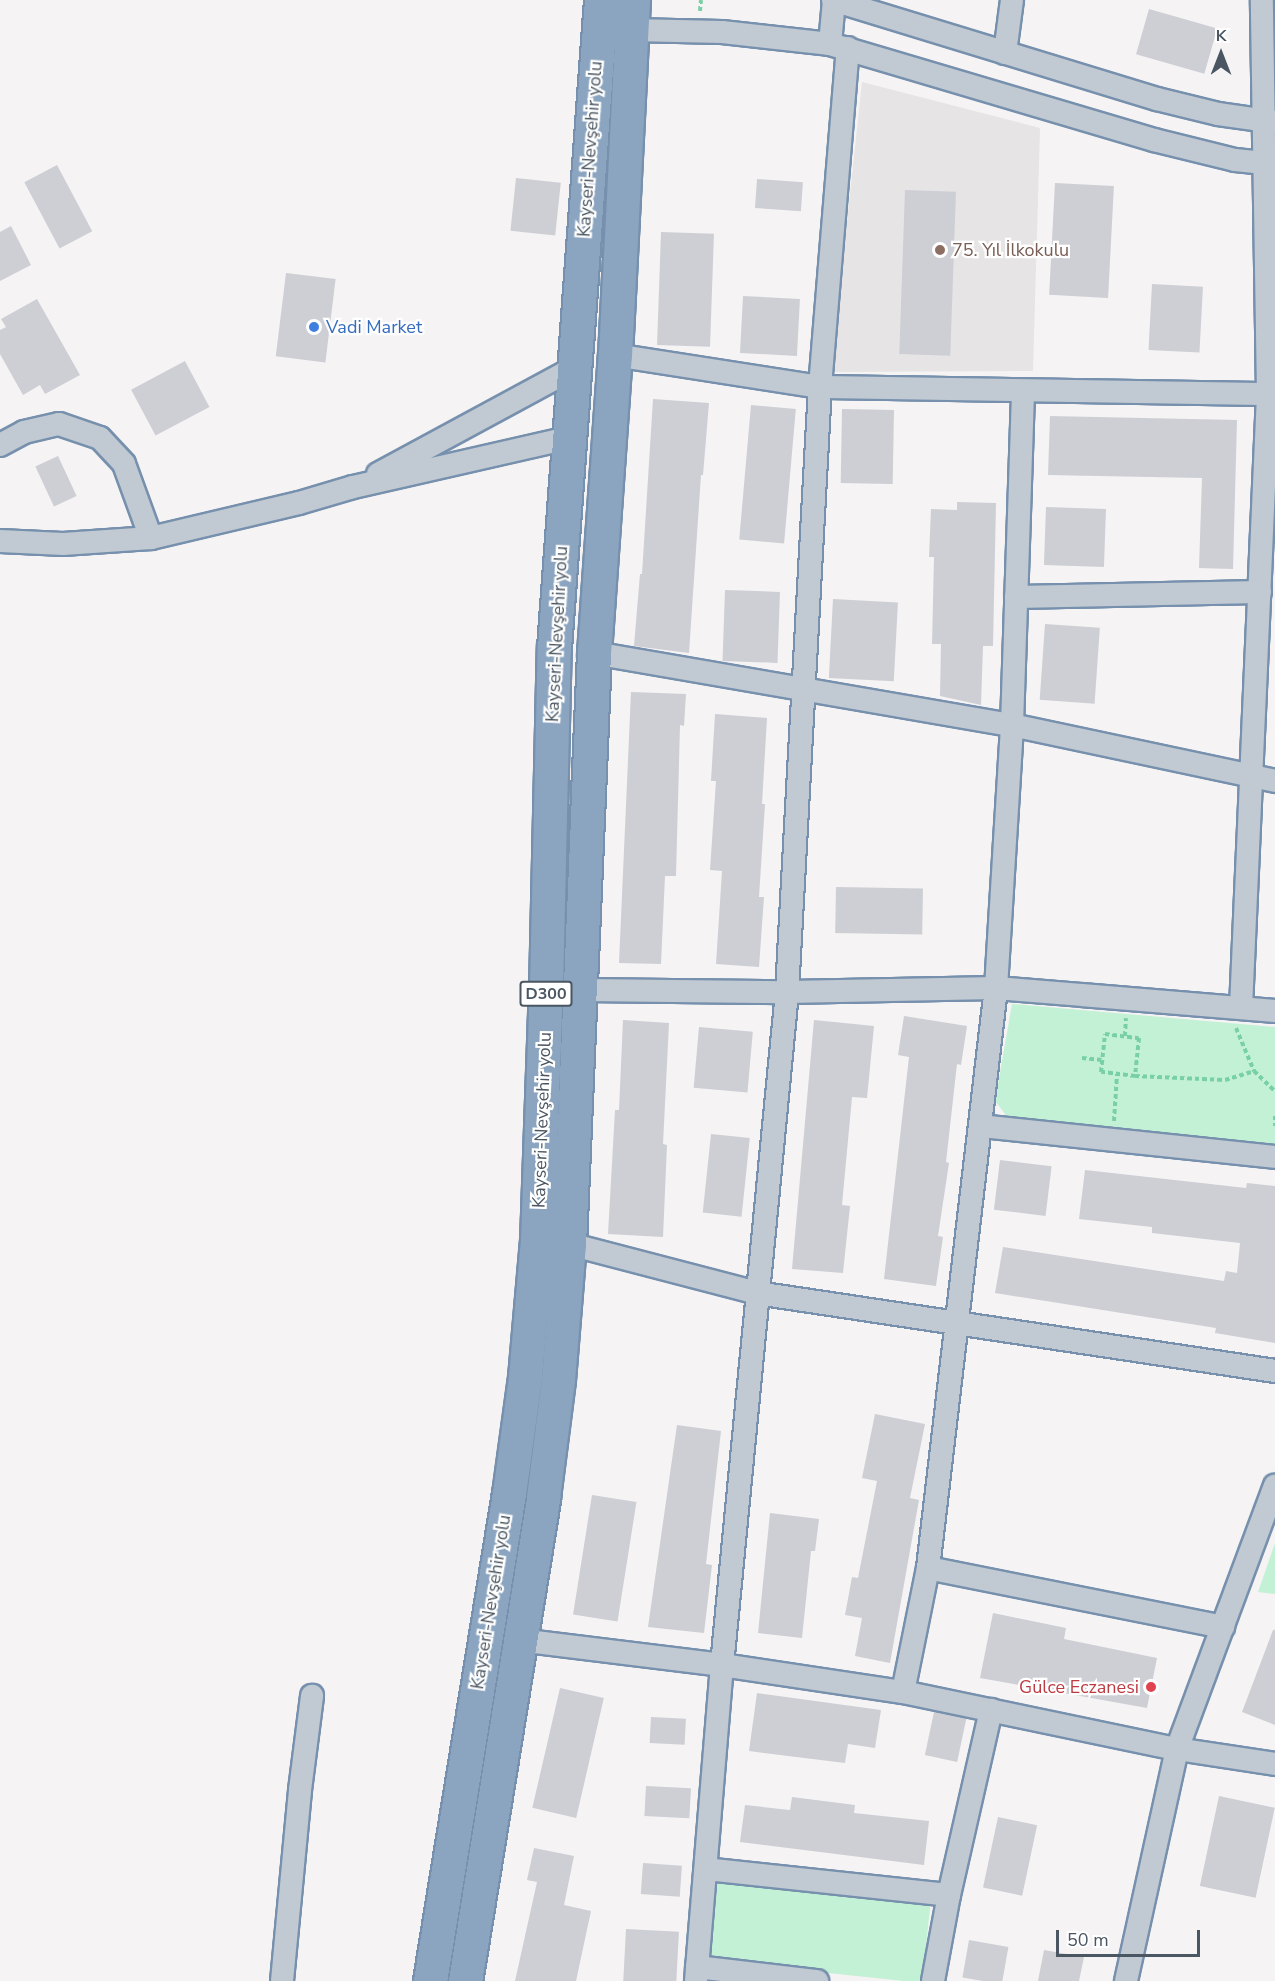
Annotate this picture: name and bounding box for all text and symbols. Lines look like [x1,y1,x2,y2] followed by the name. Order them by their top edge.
[1191,24,1251,84] north arrow
[1216,25,1226,47] text: K
[573,60,607,238] street label: Kayseri-Nevşehir yolu
[952,239,1069,261] place label: 75. Yıl İlkokulu
[933,243,947,257] marker: 75. Yıl İlkokulu
[326,316,422,338] place label: Vadi Market
[307,320,321,334] marker: Vadi Market
[542,545,572,723] street label: Kayseri-Nevşehir yolu
[519,981,573,1007] road number: D300
[528,1031,556,1209] street label: Kayseri-Nevşehir yolu
[467,1513,515,1691] street label: Kayseri-Nevşehir yolu
[1019,1676,1139,1698] place label: Gülce Eczanesi
[1144,1680,1158,1694] marker: Gülce Eczanesi
[1059,1918,1203,1956] scale bar
[1067,1928,1109,1952] text: 50 m

